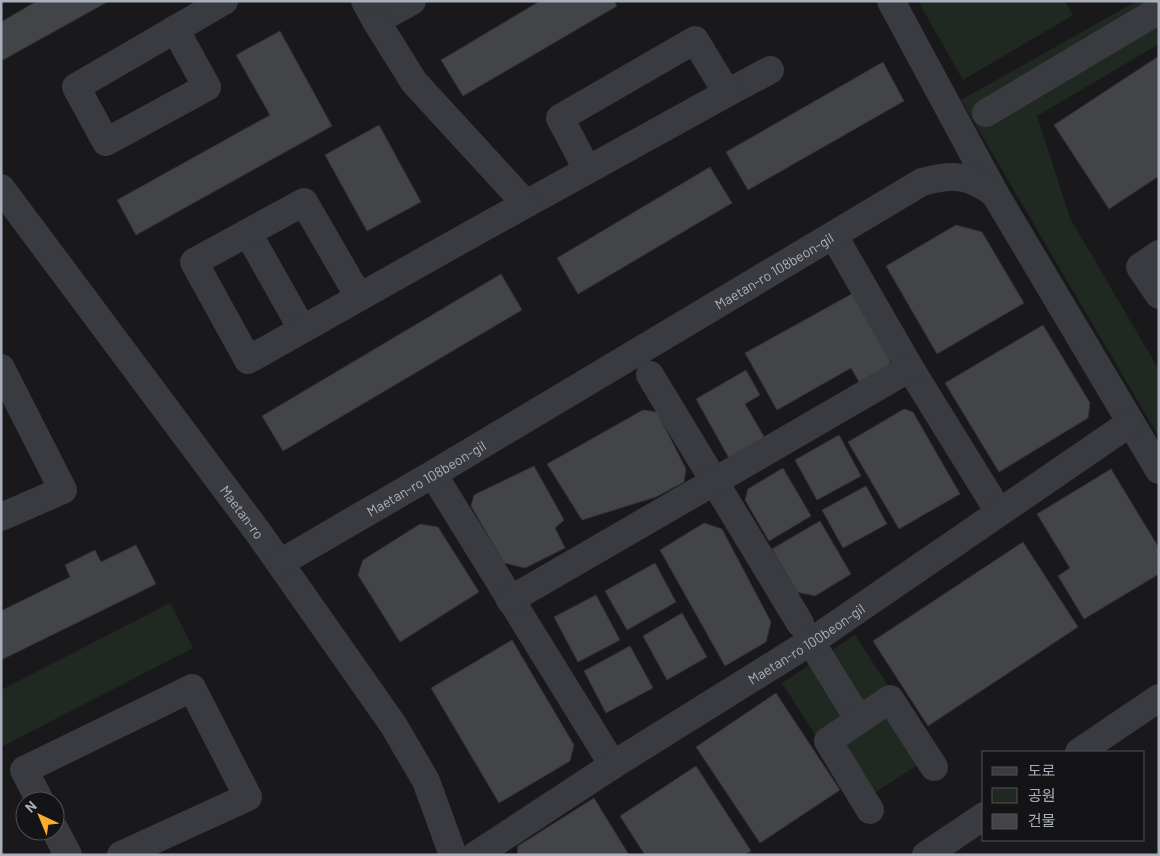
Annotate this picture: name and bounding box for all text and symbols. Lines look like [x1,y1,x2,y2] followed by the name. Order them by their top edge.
[711,228,836,312] street label: Maetan-ro 108beon-gil
[363,436,489,519] street label: Maetan-ro 108beon-gil
[217,482,268,542] street label: Maetan-ro
[744,599,868,687] street label: Maetan-ro 100beon-gil
[982,751,1145,841] legend
[1028,761,1056,779] text: 도로
[1028,786,1056,804] text: 공원
[15,791,65,841] north arrow
[21,797,40,816] text: N
[1028,811,1056,829] text: 건물

